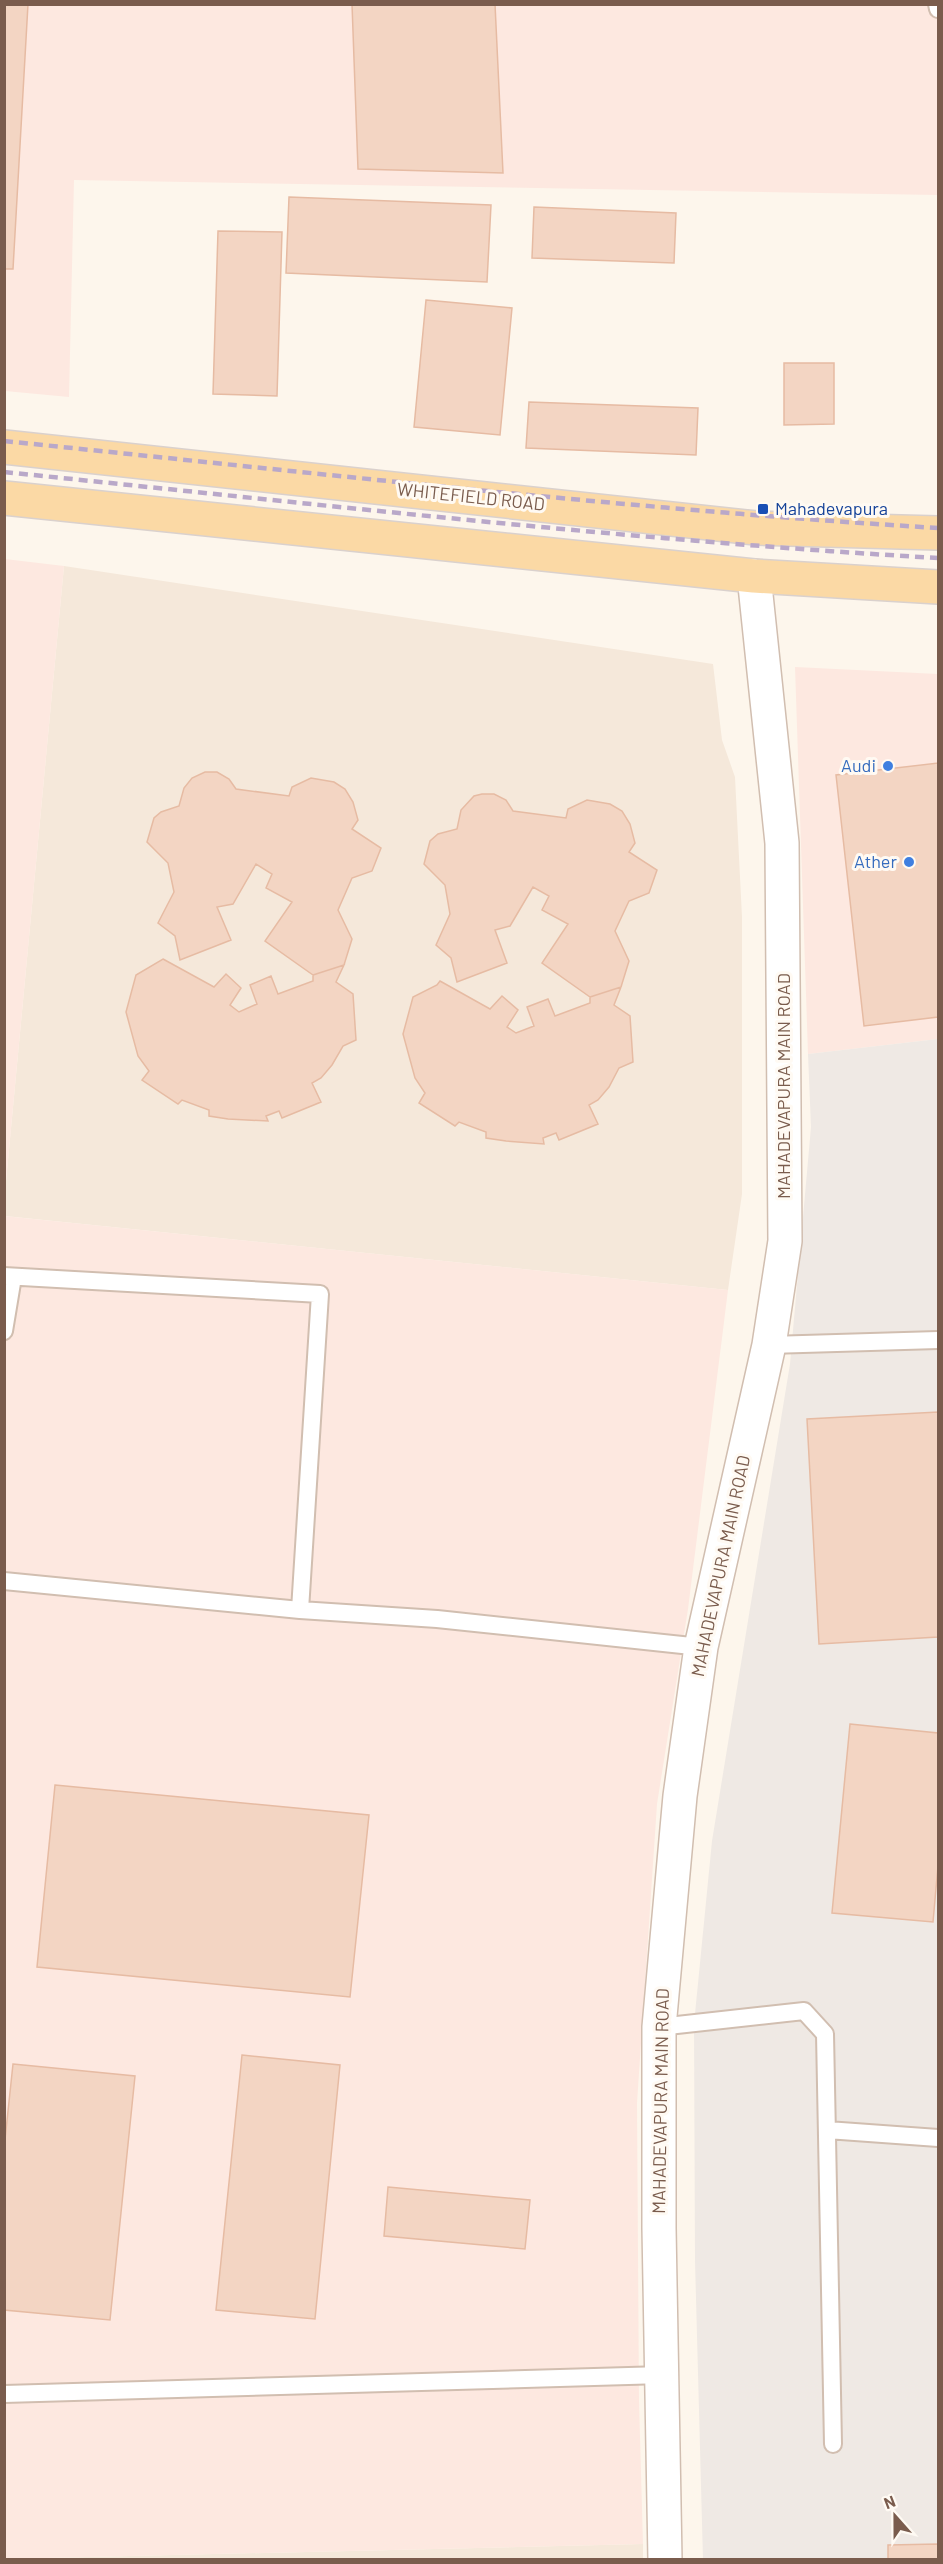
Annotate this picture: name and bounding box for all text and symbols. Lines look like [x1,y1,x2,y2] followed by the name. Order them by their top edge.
[396,477,546,515] street label: WHITEFIELD ROAD
[775,497,888,519] place label: Mahadevapura
[756,502,770,516] marker: Mahadevapura
[841,754,876,776] place label: Audi
[881,759,895,773] marker: Audi
[854,850,897,872] place label: Ather
[902,855,916,869] marker: Ather
[772,973,794,1199] street label: MAHADEVAPURA MAIN ROAD
[686,1453,754,1678] street label: MAHADEVAPURA MAIN ROAD
[647,1988,673,2214] street label: MAHADEVAPURA MAIN ROAD
[865,2486,925,2546] north arrow
[881,2491,898,2512] text: N

